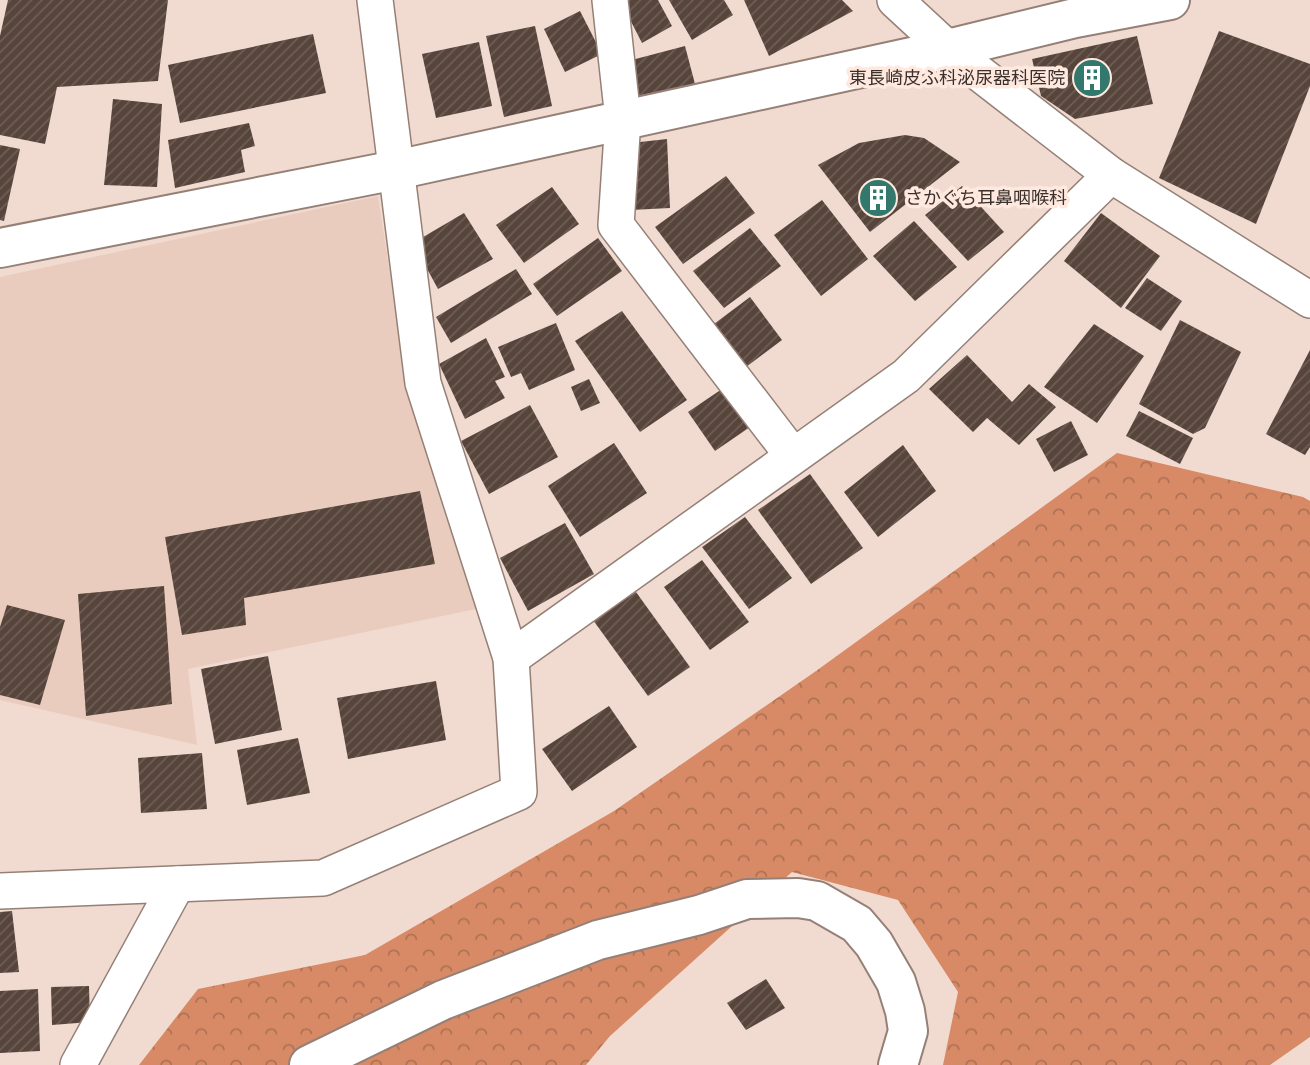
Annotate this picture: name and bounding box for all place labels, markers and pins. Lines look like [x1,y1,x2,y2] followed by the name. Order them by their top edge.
[1071,57,1113,99] building icon: 東長崎皮ふ科泌尿器科医院
[849,66,1065,89] place label: 東長崎皮ふ科泌尿器科医院
[857,177,899,219] building icon: さかぐち耳鼻咽喉科
[905,186,1067,209] place label: さかぐち耳鼻咽喉科

